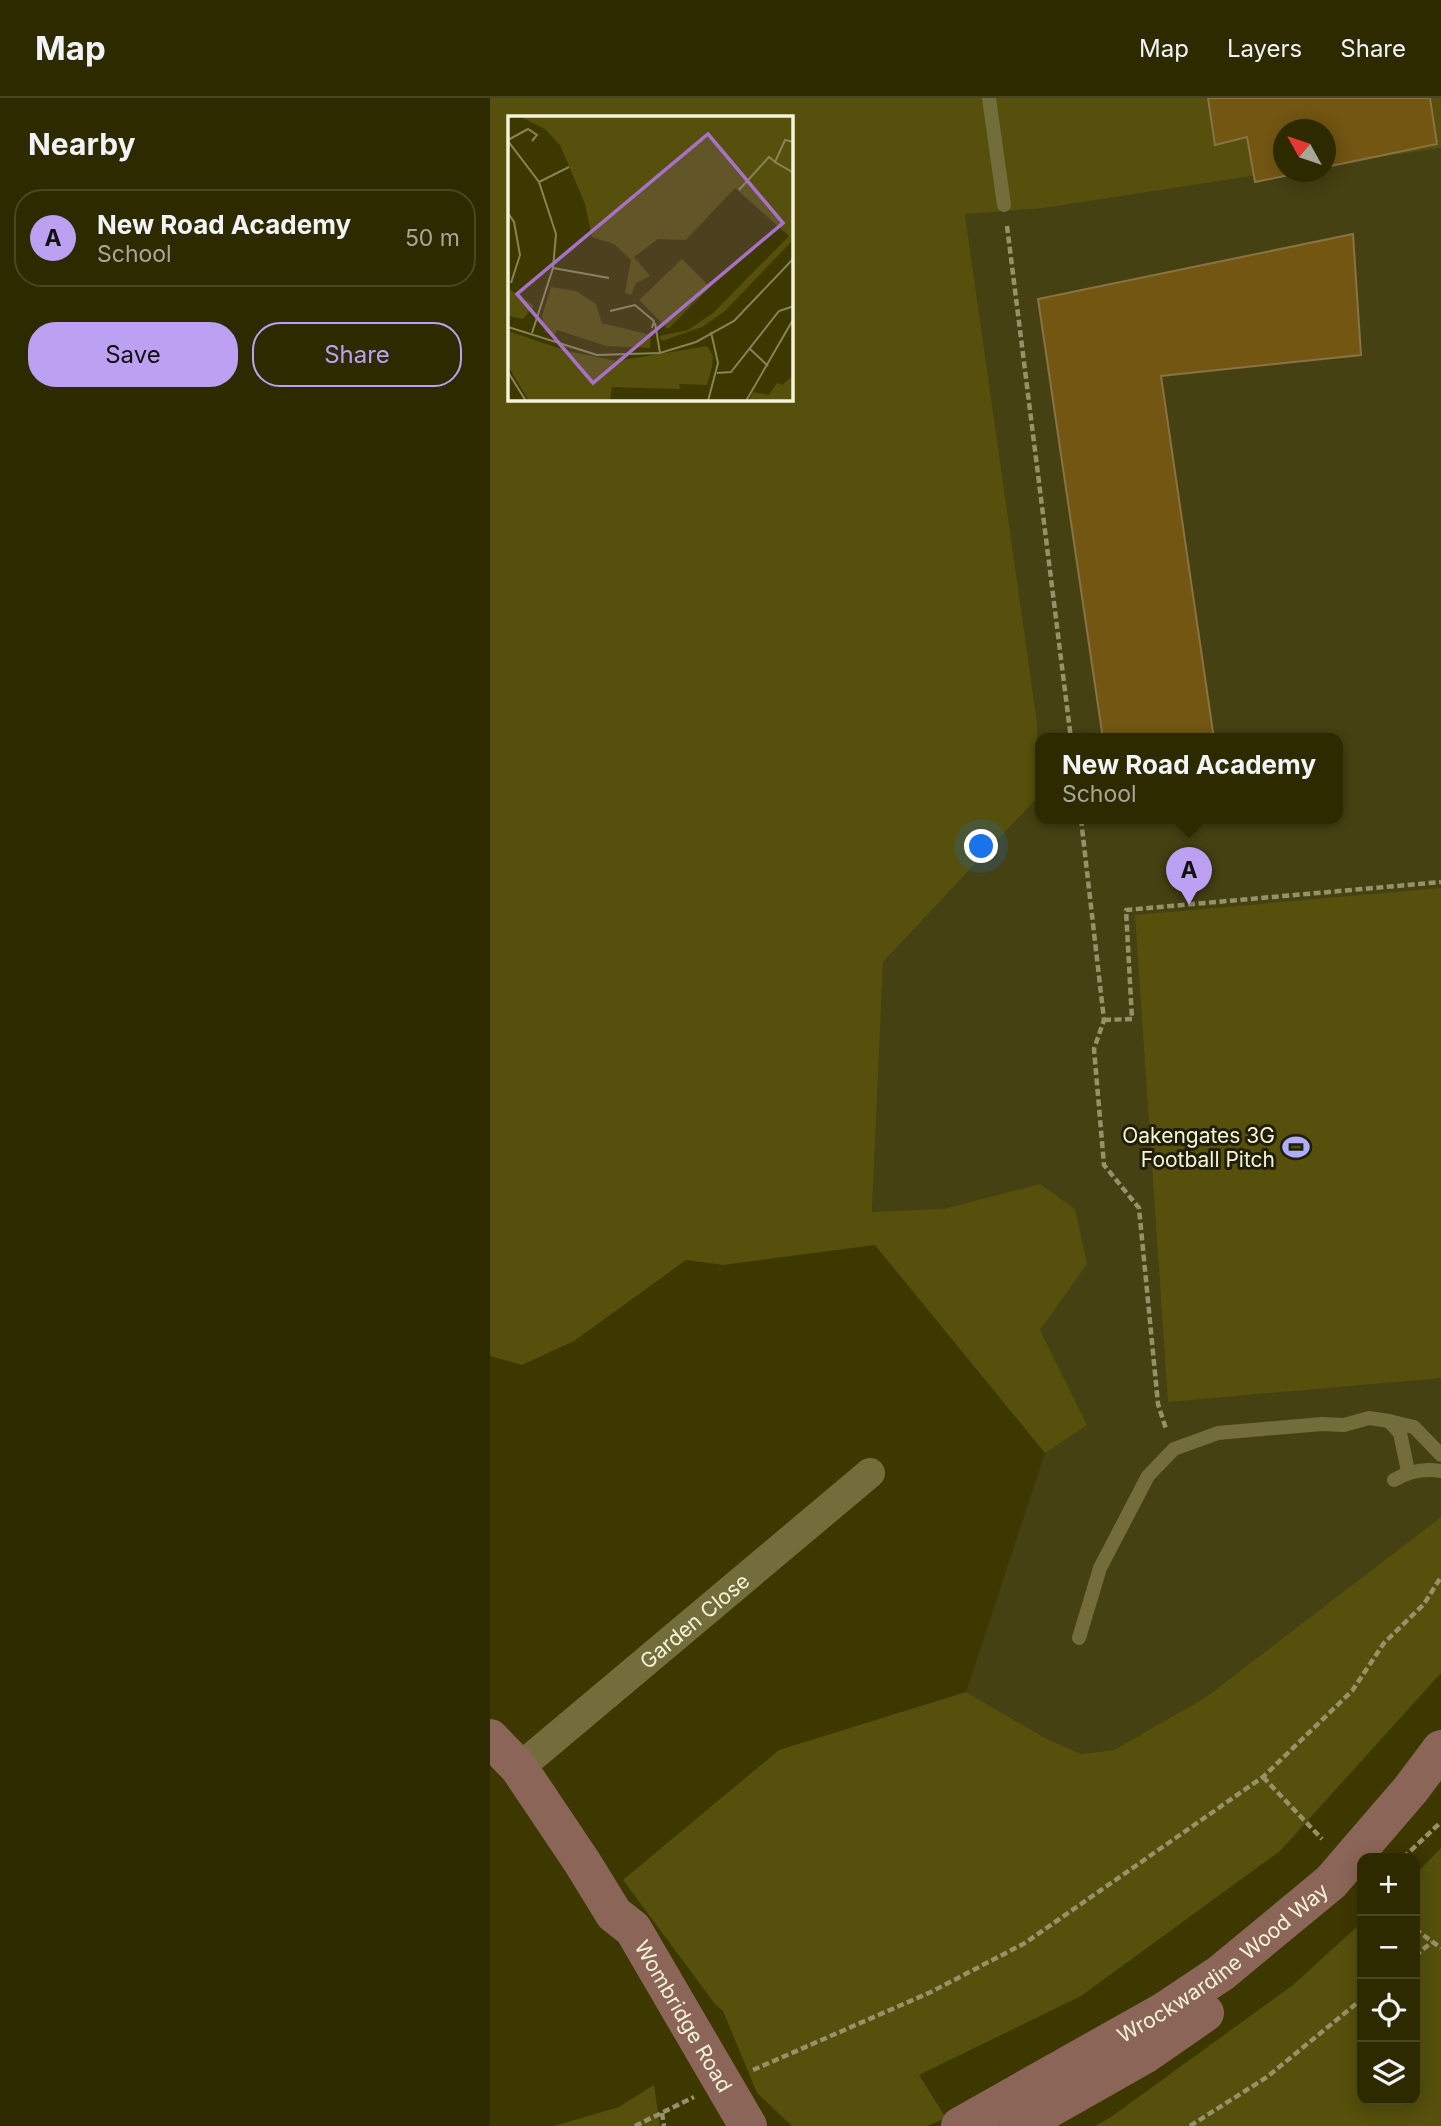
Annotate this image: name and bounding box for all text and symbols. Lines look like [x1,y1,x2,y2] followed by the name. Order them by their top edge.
[35,28,106,68] text: Map
[1139,34,1189,63] text: Map
[1227,34,1302,63] text: Layers
[1340,34,1406,63] text: Share
[508,116,793,401] inset map
[1273,119,1336,182] north arrow
[28,126,136,162] text: Nearby
[97,209,351,240] text: New Road Academy
[44,224,62,252] text: A
[405,224,460,252] text: 50 m
[97,240,172,268] text: School
[28,322,238,387] button: Save
[252,322,462,387] button: Share
[1035,733,1343,824] popup
[1062,749,1316,780] text: New Road Academy
[1062,780,1137,808] text: School
[964,829,998,863] your location
[1166,847,1212,905] pin: A
[1122,1123,1275,1172] place label: Oakengates 3G Football Pitch
[1281,1132,1311,1162] sports icon: Oakengates 3G Football Pitch
[635,1568,754,1674] street label: Garden Close
[1357,1853,1420,2105] map controls
[1357,1853,1420,1916] button: +
[1113,1877,1333,2047] street label: Wrockwardine Wood Way
[1357,1916,1420,1979] button: −
[630,1936,738,2096] street label: Wombridge Road
[1357,1979,1420,2042] button: locate
[1357,2042,1420,2105] button: layers

